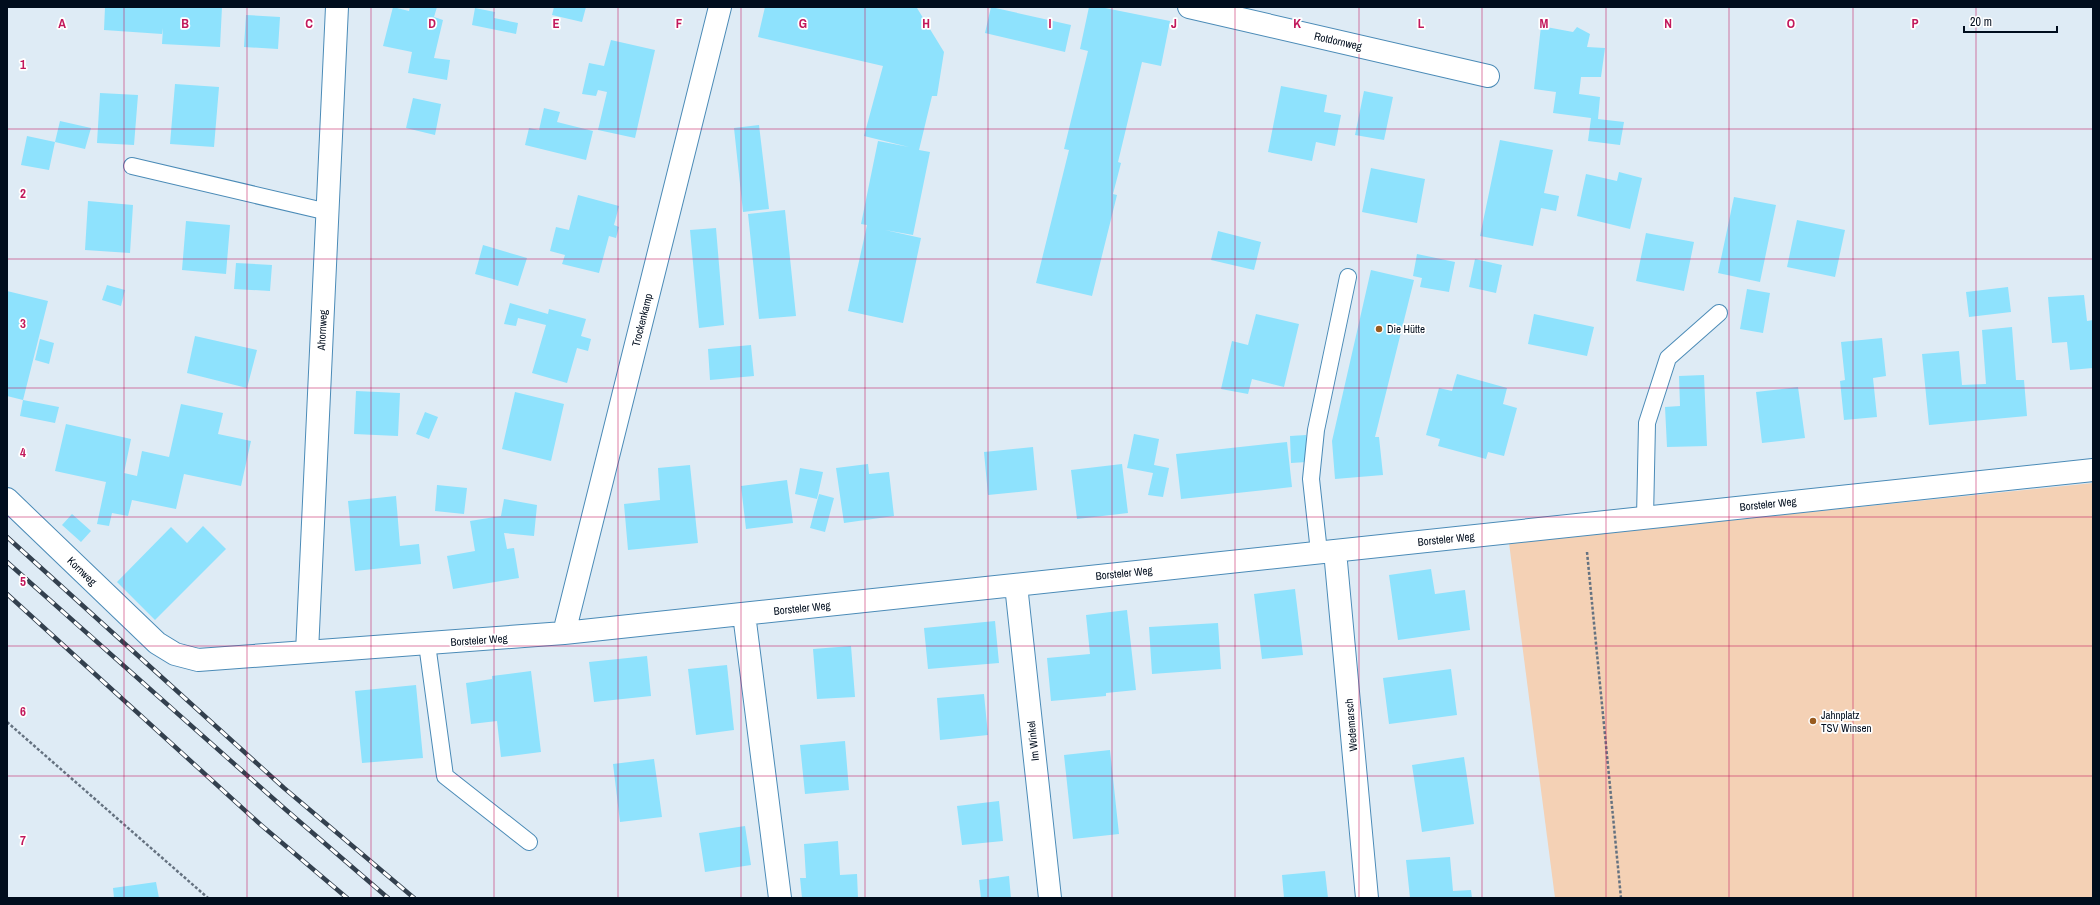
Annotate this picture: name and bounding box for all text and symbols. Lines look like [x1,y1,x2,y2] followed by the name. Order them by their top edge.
[1964,8,2057,34] scale bar
[1970,14,1992,30] text: 20 m
[58,15,66,32] text: A
[181,15,189,32] text: B
[305,15,313,32] text: C
[428,15,436,32] text: D
[552,15,560,32] text: E
[676,15,683,32] text: F
[799,15,807,32] text: G
[922,15,930,32] text: H
[1049,15,1052,32] text: I
[1171,15,1177,32] text: J
[1293,15,1301,32] text: K
[1418,15,1425,32] text: L
[1540,15,1549,32] text: M
[1664,15,1672,32] text: N
[1787,15,1795,32] text: O
[1911,15,1919,32] text: P
[1313,29,1363,53] street label: Rotdornweg
[20,56,26,73] text: 1
[20,185,26,202] text: 2
[629,292,655,348] street label: Trockenkamp
[314,309,330,352] street label: Ahornweg
[20,315,26,332] text: 3
[1387,322,1425,336] place label: Die Hütte
[1374,324,1384,334] marker: Die Hütte
[20,444,26,461] text: 4
[1739,494,1797,514] street label: Borsteler Weg
[1417,529,1475,549] street label: Borsteler Weg
[64,554,100,588] street label: Kornweg
[1095,563,1153,583] street label: Borsteler Weg
[20,573,26,590] text: 5
[773,598,831,618] street label: Borsteler Weg
[450,631,508,649] street label: Borsteler Weg
[1342,698,1360,752] street label: Wedemarsch
[20,703,26,720] text: 6
[1821,708,1872,735] place label: Jahnplatz TSV Winsen
[1808,716,1818,726] marker: Jahnplatz TSV Winsen
[1024,720,1042,762] street label: Im Winkel
[20,832,26,849] text: 7

